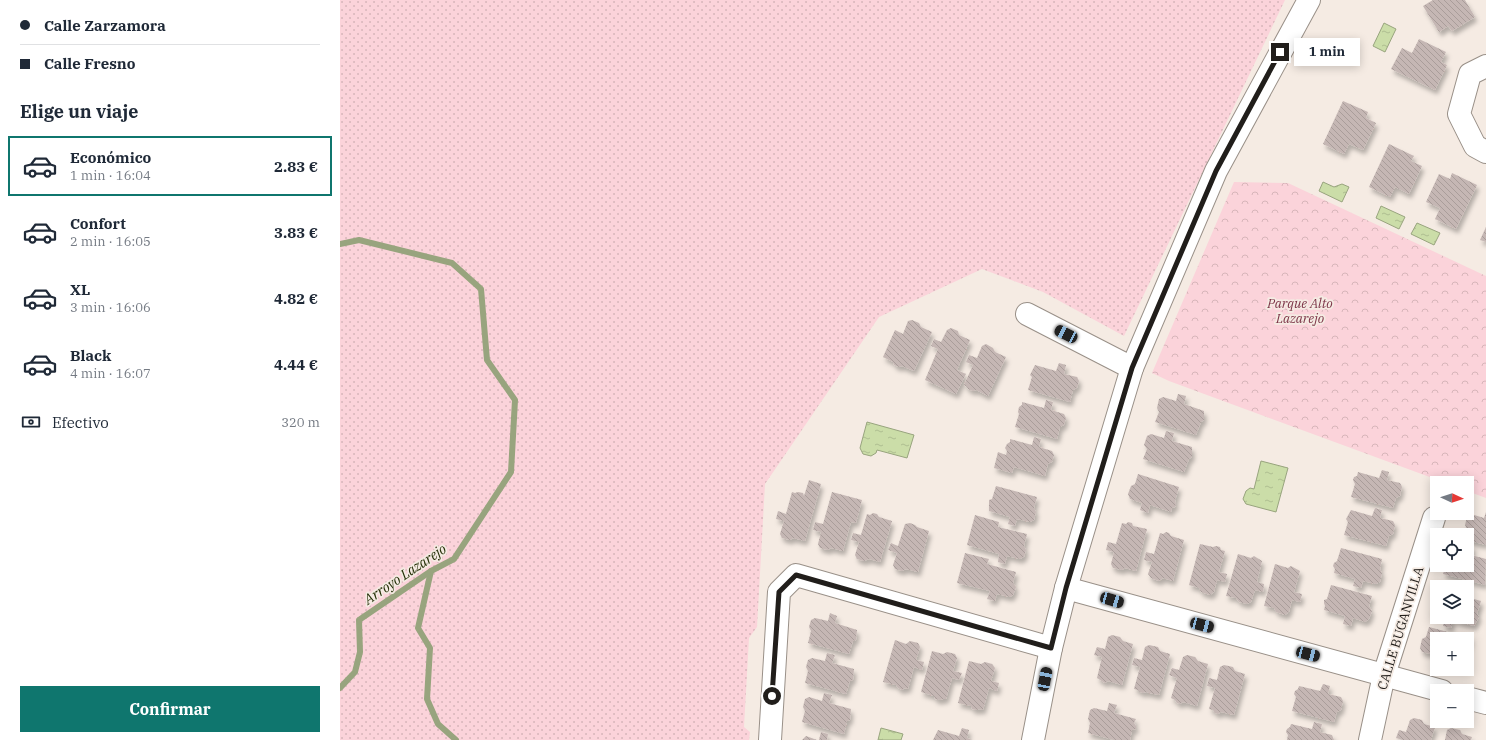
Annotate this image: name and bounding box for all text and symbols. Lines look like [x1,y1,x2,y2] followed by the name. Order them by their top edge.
[44,16,166,35] text: Calle Zarzamora
[1294,38,1360,66] callout: 1 min
[1271,43,1289,61] route end
[1309,43,1345,60] text: 1 min
[44,54,136,73] text: Calle Fresno
[20,100,138,123] text: Elige un viaje
[22,148,58,184] icon: car
[70,148,151,167] text: Económico
[274,157,318,176] text: 2.83 €
[70,167,151,184] text: 1 min · 16:04
[22,214,58,250] icon: car
[70,214,126,233] text: Confort
[274,223,318,242] text: 3.83 €
[70,233,151,250] text: 2 min · 16:05
[22,280,58,316] icon: car
[70,280,90,299] text: XL
[274,289,318,308] text: 4.82 €
[1266,295,1333,327] park label: Parque Alto Lazarejo
[70,299,151,316] text: 3 min · 16:06
[1053,323,1079,345] car
[22,346,58,382] icon: car
[70,346,111,365] text: Black
[274,355,318,374] text: 4.44 €
[70,365,151,382] text: 4 min · 16:07
[20,411,42,433] icon: cash
[52,413,109,432] text: Efectivo
[281,414,320,431] text: 320 m
[1430,476,1474,520] north arrow
[1430,476,1474,728] map controls
[1430,528,1474,572] button: locate
[359,540,450,609] water label: Arroyo Lazarejo
[1374,564,1427,692] street label: CALLE BUGANVILLA
[1430,580,1474,624] button: layers
[1099,591,1125,609] car
[1189,616,1215,634] car
[1430,632,1474,676] button: +
[1295,645,1321,663] car
[1037,666,1053,692] car
[1430,684,1474,728] button: −
[20,686,320,732] button: Confirmar
[763,687,781,705] route start

